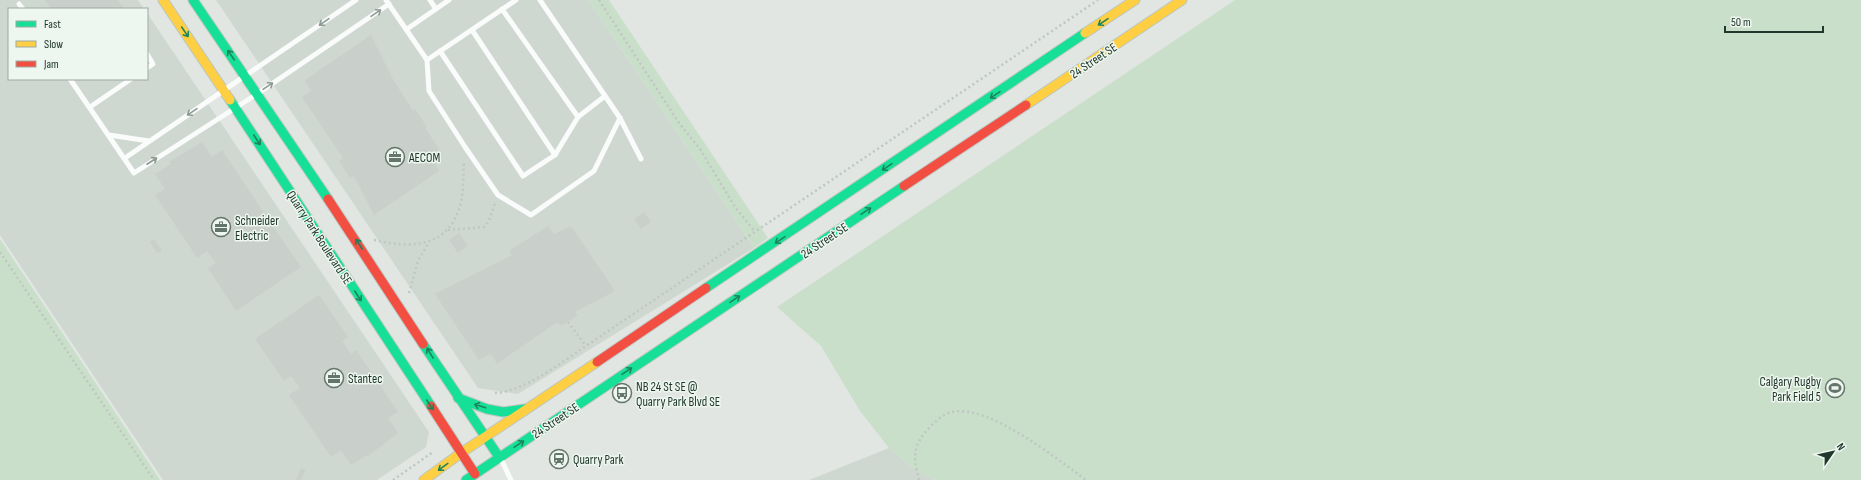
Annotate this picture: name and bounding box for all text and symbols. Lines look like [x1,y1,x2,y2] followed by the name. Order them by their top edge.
[8,8,148,80] legend
[1725,8,1823,34] scale bar
[370,9,381,17] one-way arrow
[1731,15,1751,30] text: 50 m
[44,17,61,32] text: Fast
[319,18,330,26] one-way arrow
[1098,18,1109,26] one-way arrow
[181,26,189,37] one-way arrow
[44,37,63,52] text: Slow
[1067,39,1120,82] street label: 24 Street SE
[227,50,235,61] one-way arrow
[43,57,59,72] text: Jam
[262,82,273,90] one-way arrow
[990,91,1001,99] one-way arrow
[186,108,197,116] one-way arrow
[253,134,261,145] one-way arrow
[384,146,406,168] office icon: AECOM
[408,150,440,166] place label: AECOM
[146,157,157,165] one-way arrow
[882,163,893,172] one-way arrow
[283,188,355,287] street label: Quarry Park Boulevard SE
[860,207,871,215] one-way arrow
[235,213,279,244] place label: Schneider Electric
[210,216,232,238] office icon: Schneider Electric
[798,219,851,262] street label: 24 Street SE
[774,236,785,244] one-way arrow
[355,239,363,250] one-way arrow
[355,290,363,302] one-way arrow
[729,295,740,303] one-way arrow
[426,348,434,359] one-way arrow
[323,367,345,389] office icon: Stantec
[621,367,633,375] one-way arrow
[348,371,382,387] place label: Stantec
[1760,374,1821,405] place label: Calgary Rugby Park Field 5
[1824,377,1846,399] sports icon: Calgary Rugby Park Field 5
[636,379,720,410] place label: NB 24 St SE @ Quarry Park Blvd SE
[611,382,633,404] bus stop icon: NB 24 St SE @ Quarry Park Blvd SE
[426,399,434,411] one-way arrow
[529,399,582,442] street label: 24 Street SE
[473,402,486,409] one-way arrow
[1813,432,1853,472] north arrow
[513,440,524,448] one-way arrow
[1834,441,1848,453] text: N
[548,448,570,470] station icon: Quarry Park
[573,452,624,468] place label: Quarry Park
[437,463,448,471] one-way arrow

